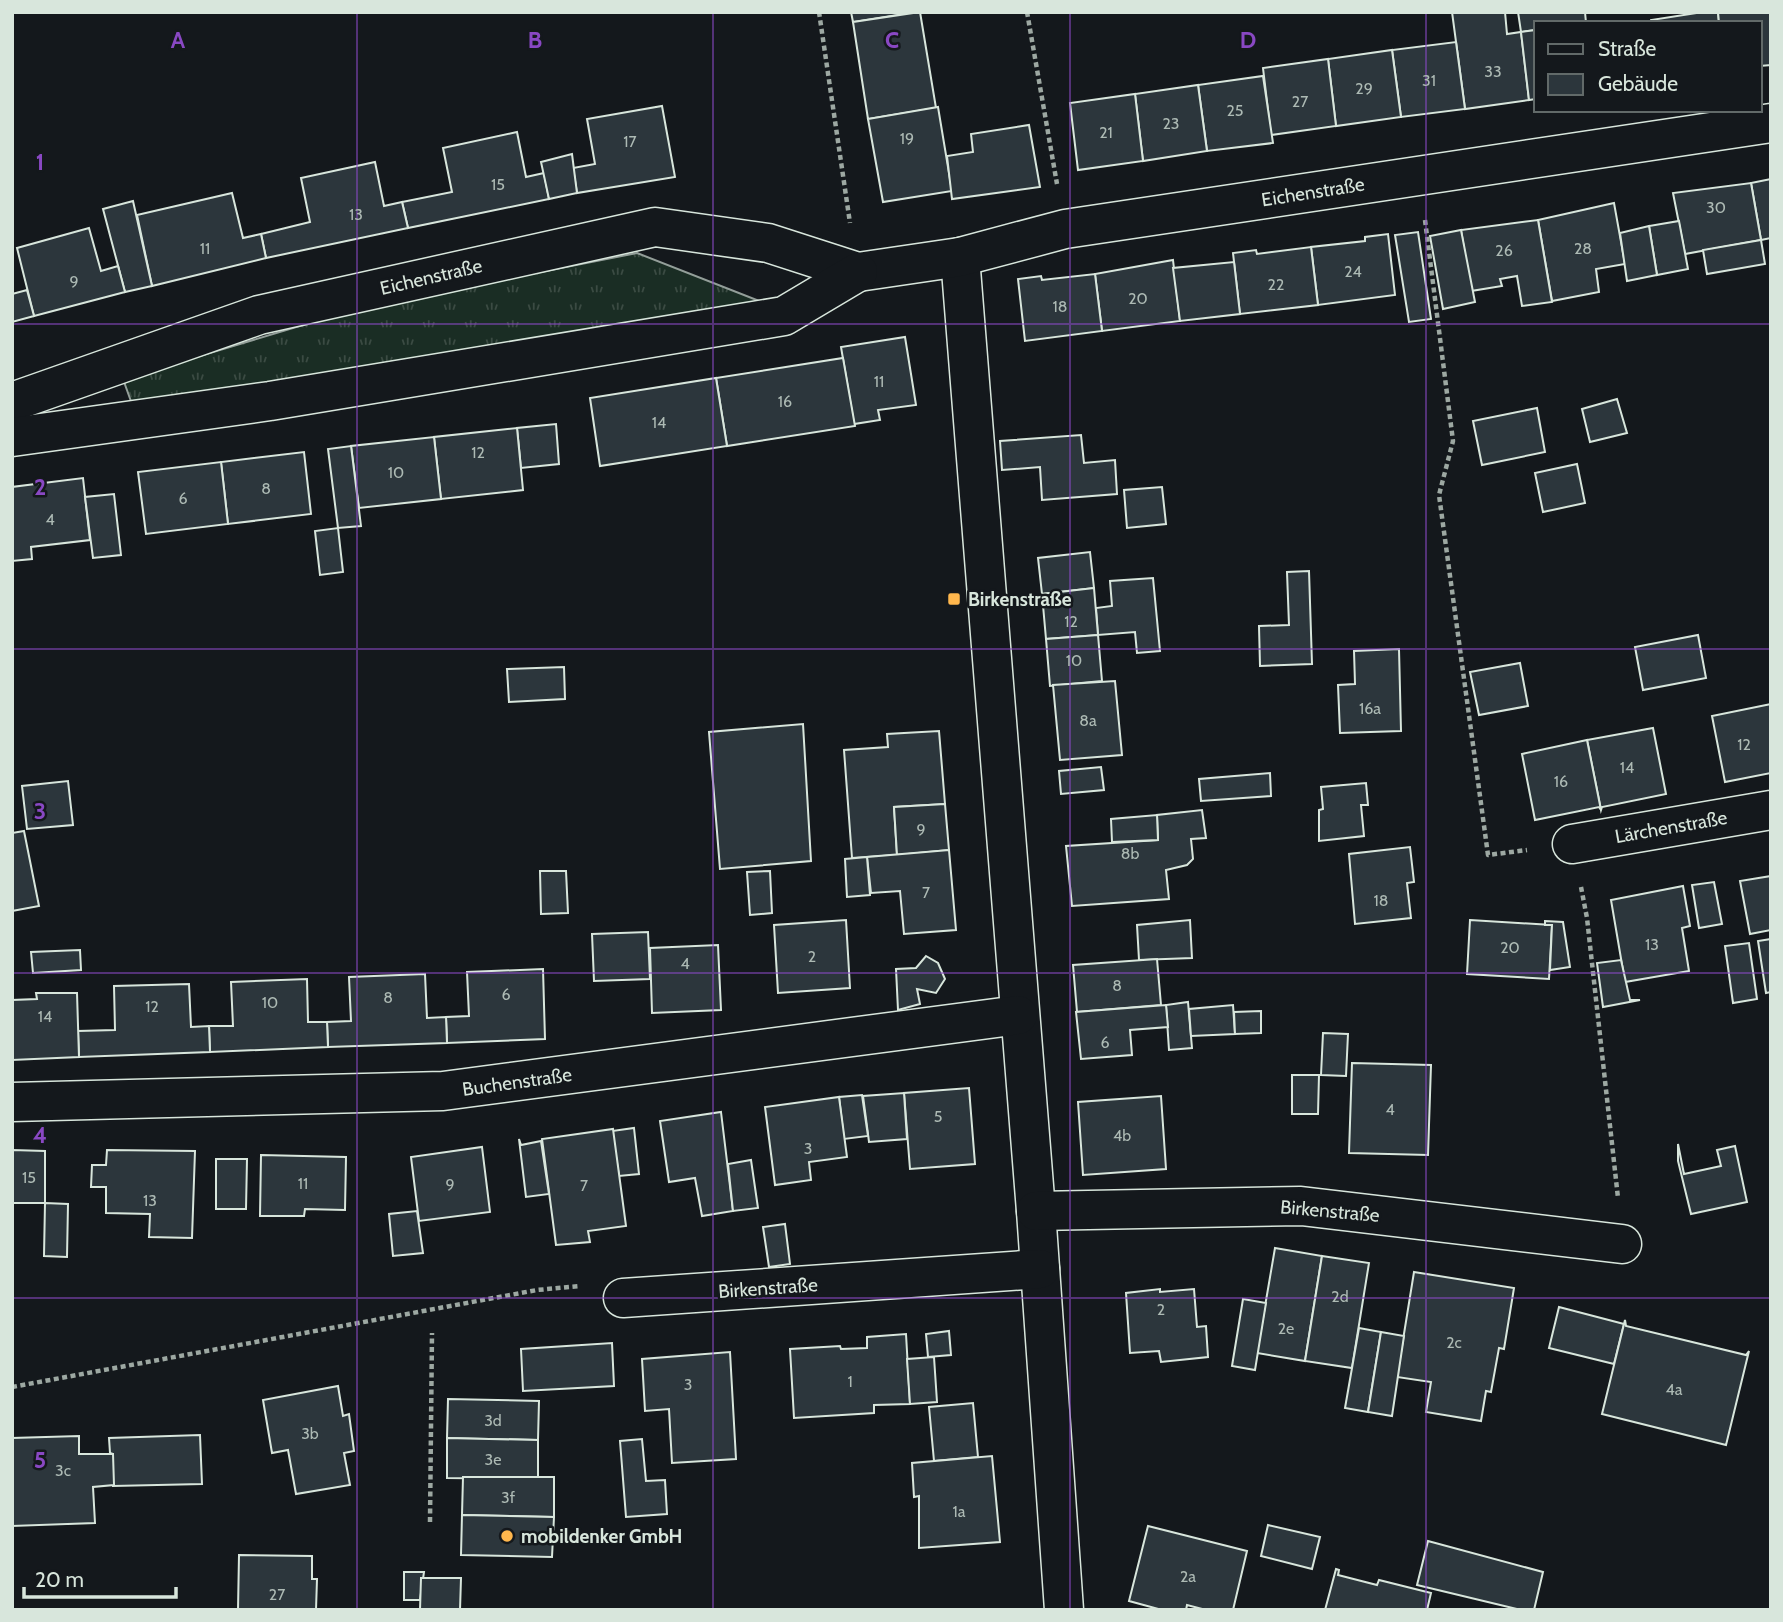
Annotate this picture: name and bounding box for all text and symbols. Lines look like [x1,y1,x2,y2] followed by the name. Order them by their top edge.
[1534,21,1762,112] legend
[171,26,186,54] text: A
[528,26,542,54] text: B
[885,26,899,54] text: C
[1240,26,1256,54] text: D
[1598,36,1657,61] text: Straße
[1484,62,1502,81] house number: 33
[1422,71,1436,90] house number: 31
[1598,71,1678,96] text: Gebäude
[1355,79,1373,98] house number: 29
[1292,92,1308,111] house number: 27
[1226,101,1244,120] house number: 25
[1162,114,1180,133] house number: 23
[1099,123,1113,142] house number: 21
[900,129,914,148] house number: 19
[623,132,637,151] house number: 17
[36,148,44,176] text: 1
[1260,172,1366,212] street label: Eichenstraße
[491,175,505,194] house number: 15
[1706,198,1726,217] house number: 30
[349,205,363,224] house number: 13
[200,239,210,258] house number: 11
[1574,239,1592,258] house number: 28
[1495,241,1513,260] house number: 26
[378,254,485,300] street label: Eichenstraße
[1344,262,1362,281] house number: 24
[69,272,79,291] house number: 9
[1268,275,1284,294] house number: 22
[1128,289,1148,308] house number: 20
[1053,297,1067,316] house number: 18
[874,372,884,391] house number: 11
[778,392,792,411] house number: 16
[652,413,666,432] house number: 14
[471,443,485,462] house number: 12
[388,463,404,482] house number: 10
[34,473,46,501] text: 2
[261,479,271,498] house number: 8
[178,489,188,508] house number: 6
[45,510,55,529] house number: 4
[968,588,1072,611] place label: Birkenstraße
[946,591,962,607] marker: Birkenstraße
[1064,612,1078,631] house number: 12
[1066,651,1082,670] house number: 10
[1359,699,1381,718] house number: 16a
[1079,711,1097,730] house number: 8a
[1737,735,1751,754] house number: 12
[1620,758,1634,777] house number: 14
[1554,772,1568,791] house number: 16
[34,797,46,825] text: 3
[1613,806,1729,848] street label: Lärchenstraße
[916,820,926,839] house number: 9
[1121,844,1139,863] house number: 8b
[922,883,930,902] house number: 7
[1374,891,1388,910] house number: 18
[1645,935,1659,954] house number: 13
[1500,938,1520,957] house number: 20
[808,947,816,966] house number: 2
[680,954,690,973] house number: 4
[1112,976,1122,995] house number: 8
[501,985,511,1004] house number: 6
[383,988,393,1007] house number: 8
[262,993,278,1012] house number: 10
[145,997,159,1016] house number: 12
[38,1007,52,1026] house number: 14
[1100,1033,1110,1052] house number: 6
[461,1063,573,1101] street label: Buchenstraße
[1385,1100,1395,1119] house number: 4
[934,1107,942,1126] house number: 5
[33,1121,47,1149] text: 4
[1113,1126,1131,1145] house number: 4b
[804,1139,812,1158] house number: 3
[22,1168,36,1187] house number: 15
[298,1174,308,1193] house number: 11
[445,1175,455,1194] house number: 9
[580,1176,588,1195] house number: 7
[143,1191,157,1210] house number: 13
[1279,1195,1381,1227] street label: Birkenstraße
[718,1273,819,1303] street label: Birkenstraße
[1331,1287,1349,1306] house number: 2d
[1157,1300,1165,1319] house number: 2
[1278,1319,1294,1338] house number: 2e
[1446,1333,1462,1352] house number: 2c
[847,1372,853,1391] house number: 1
[684,1375,692,1394] house number: 3
[1666,1380,1683,1399] house number: 4a
[484,1411,502,1430] house number: 3d
[301,1424,319,1443] house number: 3b
[34,1446,46,1474] text: 5
[485,1450,501,1469] house number: 3e
[55,1461,71,1480] house number: 3c
[501,1488,516,1507] house number: 3f
[953,1502,966,1521] house number: 1a
[521,1525,682,1548] place label: mobildenker GmbH
[499,1528,515,1544] marker: mobildenker GmbH
[24,1556,177,1600] scale bar
[35,1567,84,1592] text: 20 m
[1180,1567,1196,1586] house number: 2a
[269,1585,285,1604] house number: 27

